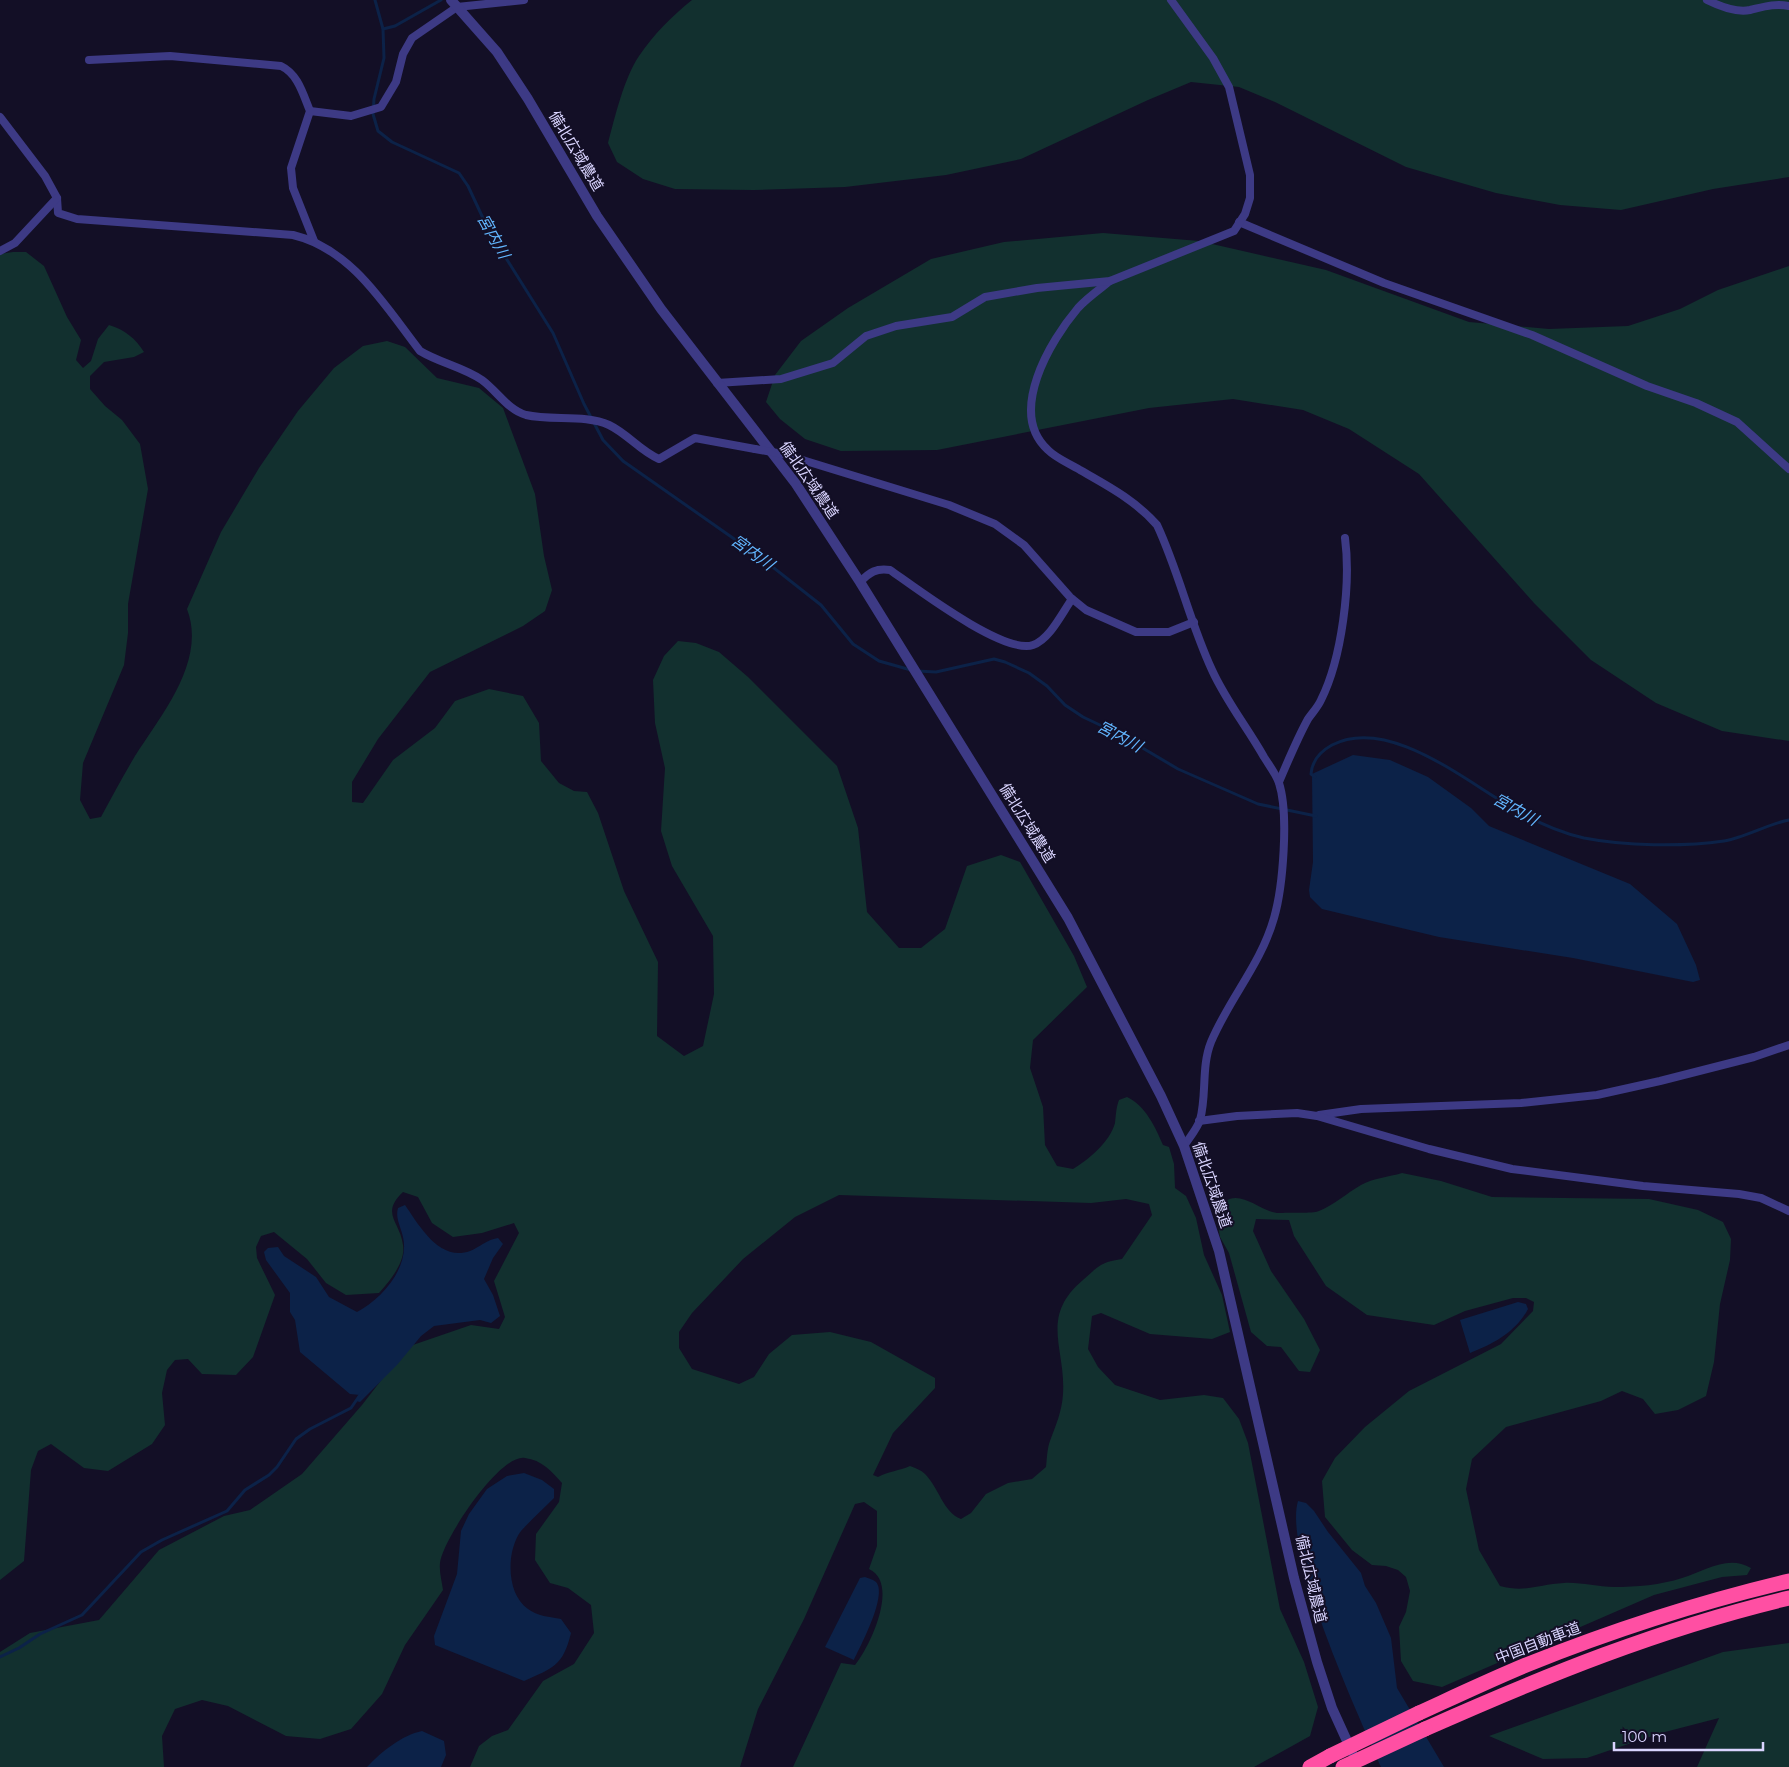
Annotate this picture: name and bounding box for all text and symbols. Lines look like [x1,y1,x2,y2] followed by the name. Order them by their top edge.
[545,107,608,194] street label: 備北広域農道
[474,211,514,264] water label: 宮内川
[776,437,843,522] street label: 備北広域農道
[728,531,779,575] water label: 宮内川
[1094,717,1147,757] water label: 宮内川
[996,780,1059,866] street label: 備北広域農道
[1490,789,1543,830] water label: 宮内川
[1189,1139,1236,1230] street label: 備北広域農道
[1292,1533,1331,1625] street label: 備北広域農道
[1492,1618,1583,1668] street label: 中国自動車道
[1614,1720,1763,1752] scale bar
[1622,1727,1667,1746] text: 100 m

